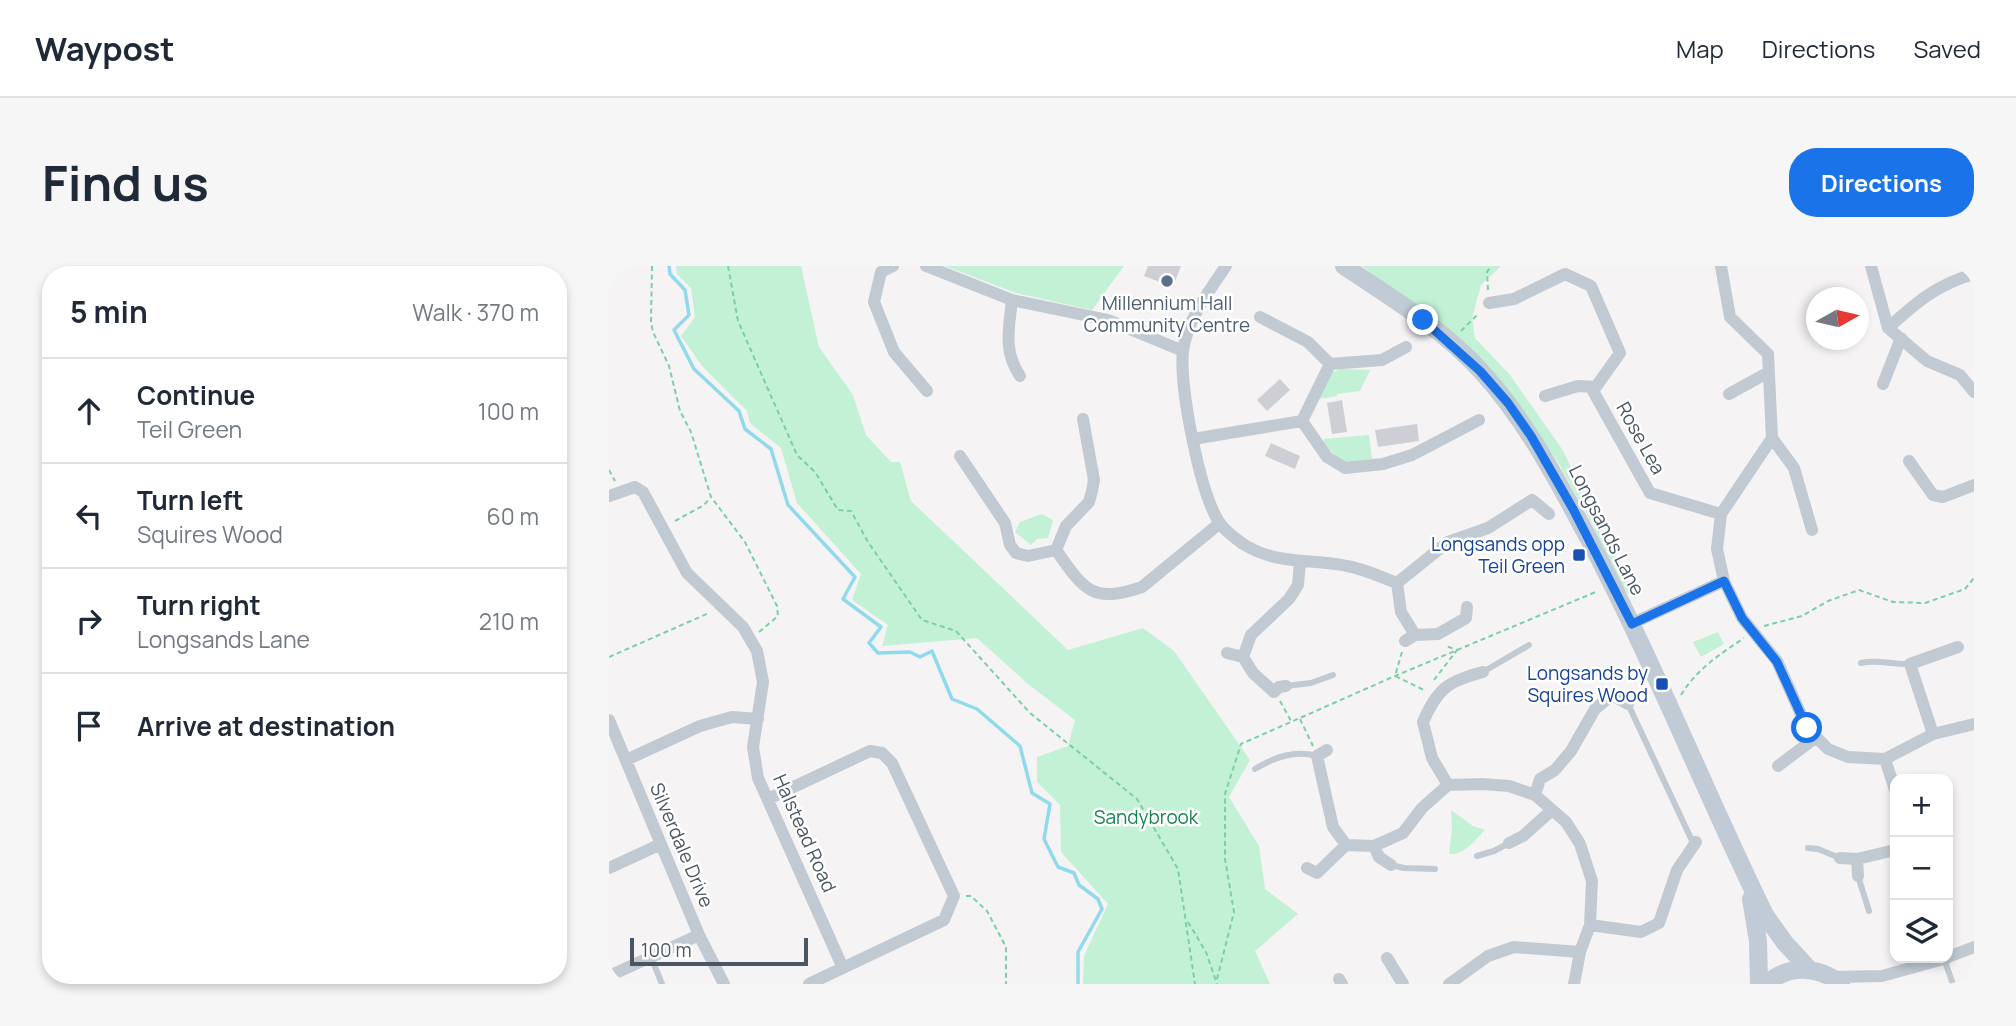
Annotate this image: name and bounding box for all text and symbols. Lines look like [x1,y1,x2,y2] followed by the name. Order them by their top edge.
[35,26,175,71] text: Waypost
[1676,32,1724,65] text: Map
[1762,32,1875,65] text: Directions
[1913,32,1981,65] text: Saved
[1789,148,1974,217] button: Directions
[42,149,209,216] text: Find us
[1159,273,1175,289] marker: Millennium Hall Community Centre
[1806,287,1869,350] north arrow
[1084,290,1250,338] place label: Millennium Hall Community Centre
[70,291,148,332] text: 5 min
[412,296,539,328] text: Walk · 370 m
[1407,304,1438,335] route end
[137,377,255,413] text: Continue
[70,392,108,430] icon: ahead
[478,395,539,427] text: 100 m
[1610,397,1672,479] street label: Rose Lea
[137,413,242,445] text: Teil Green
[1563,460,1651,600] street label: Longsands Lane
[137,482,244,518] text: Turn left
[70,497,108,535] icon: left
[487,500,539,532] text: 60 m
[137,518,283,550] text: Squires Wood
[1431,531,1565,579] place label: Longsands opp Teil Green
[1571,547,1587,563] marker: Longsands opp Teil Green
[137,587,261,623] text: Turn right
[70,602,108,640] icon: right
[479,605,539,637] text: 210 m
[137,623,310,655] text: Longsands Lane
[1527,660,1648,708] place label: Longsands by Squires Wood
[1654,676,1670,692] marker: Longsands by Squires Wood
[70,707,108,745] icon: arrive
[137,708,395,744] text: Arrive at destination
[1791,712,1822,743] route start
[767,770,843,896] street label: Halstead Road
[1890,774,1953,963] map controls
[1890,774,1953,837] button: +
[644,779,720,911] street label: Silverdale Drive
[1094,804,1199,830] park label: Sandybrook
[1890,837,1953,900] button: −
[1890,900,1953,963] button: layers
[630,935,809,967] scale bar
[641,937,692,963] text: 100 m

